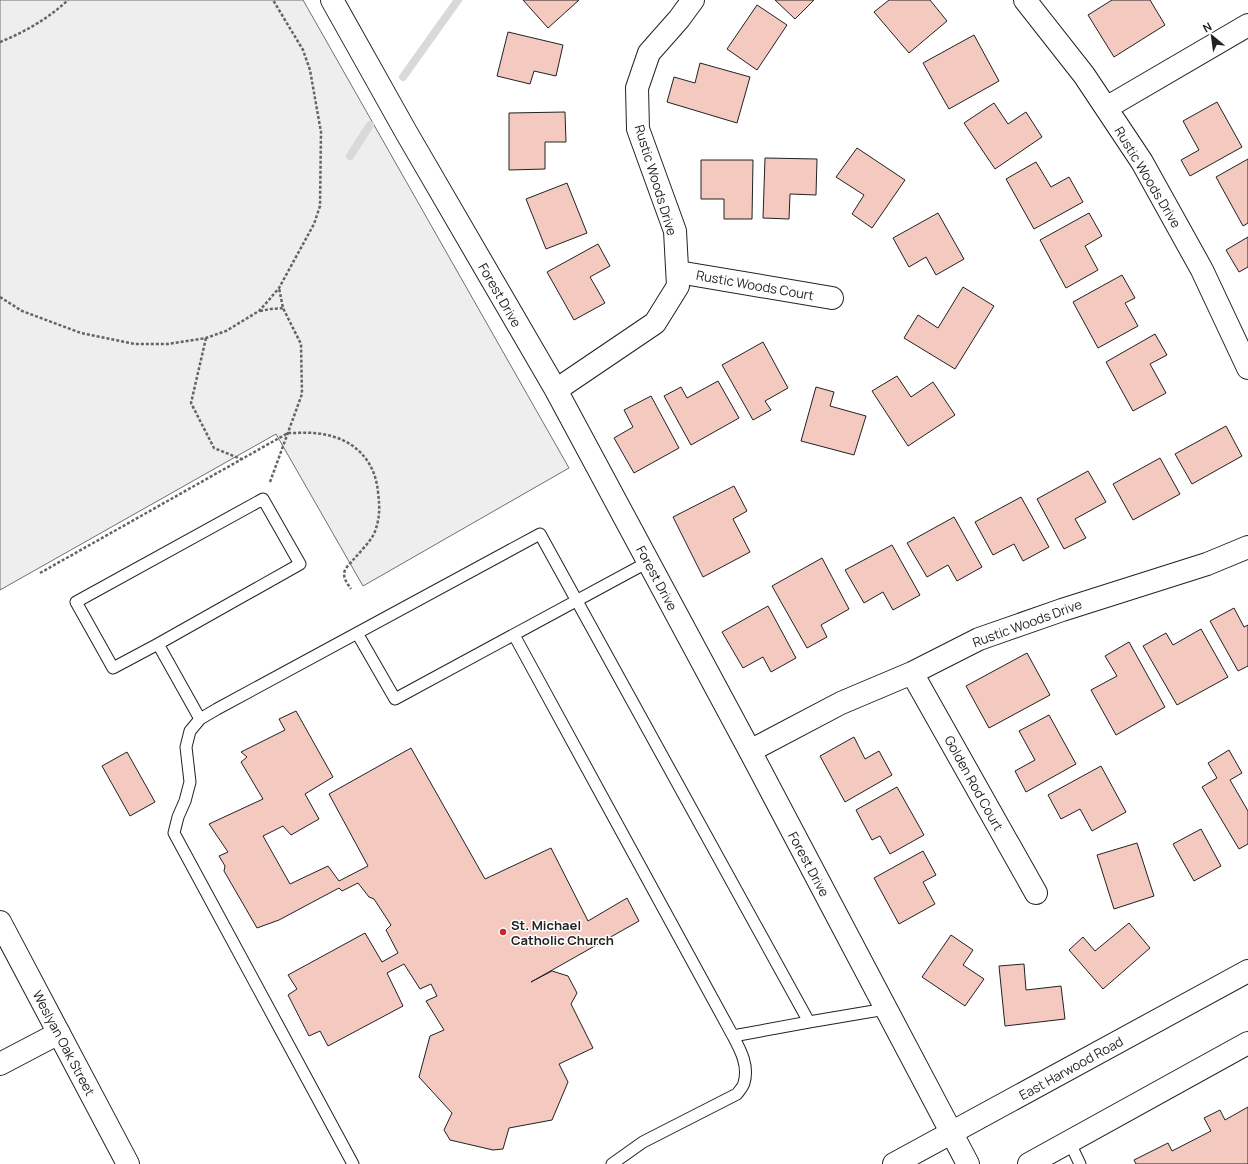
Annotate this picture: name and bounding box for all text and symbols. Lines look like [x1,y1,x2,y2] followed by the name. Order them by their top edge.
[1192,16,1232,56] north arrow
[1200,18,1214,35] text: N
[631,122,682,238] street label: Rustic Woods Drive
[1111,123,1186,231] street label: Rustic Woods Drive
[474,260,526,331] street label: Forest Drive
[695,266,815,304] street label: Rustic Woods Court
[632,542,682,614] street label: Forest Drive
[970,595,1085,651] street label: Rustic Woods Drive
[940,732,1008,834] street label: Golden Rod Court
[784,828,834,900] street label: Forest Drive
[511,916,614,949] place label: St. Michael Catholic Church
[498,927,508,937] marker: St. Michael Catholic Church
[29,987,99,1099] street label: Weslyan Oak Street
[1016,1032,1126,1104] street label: East Harwood Road

